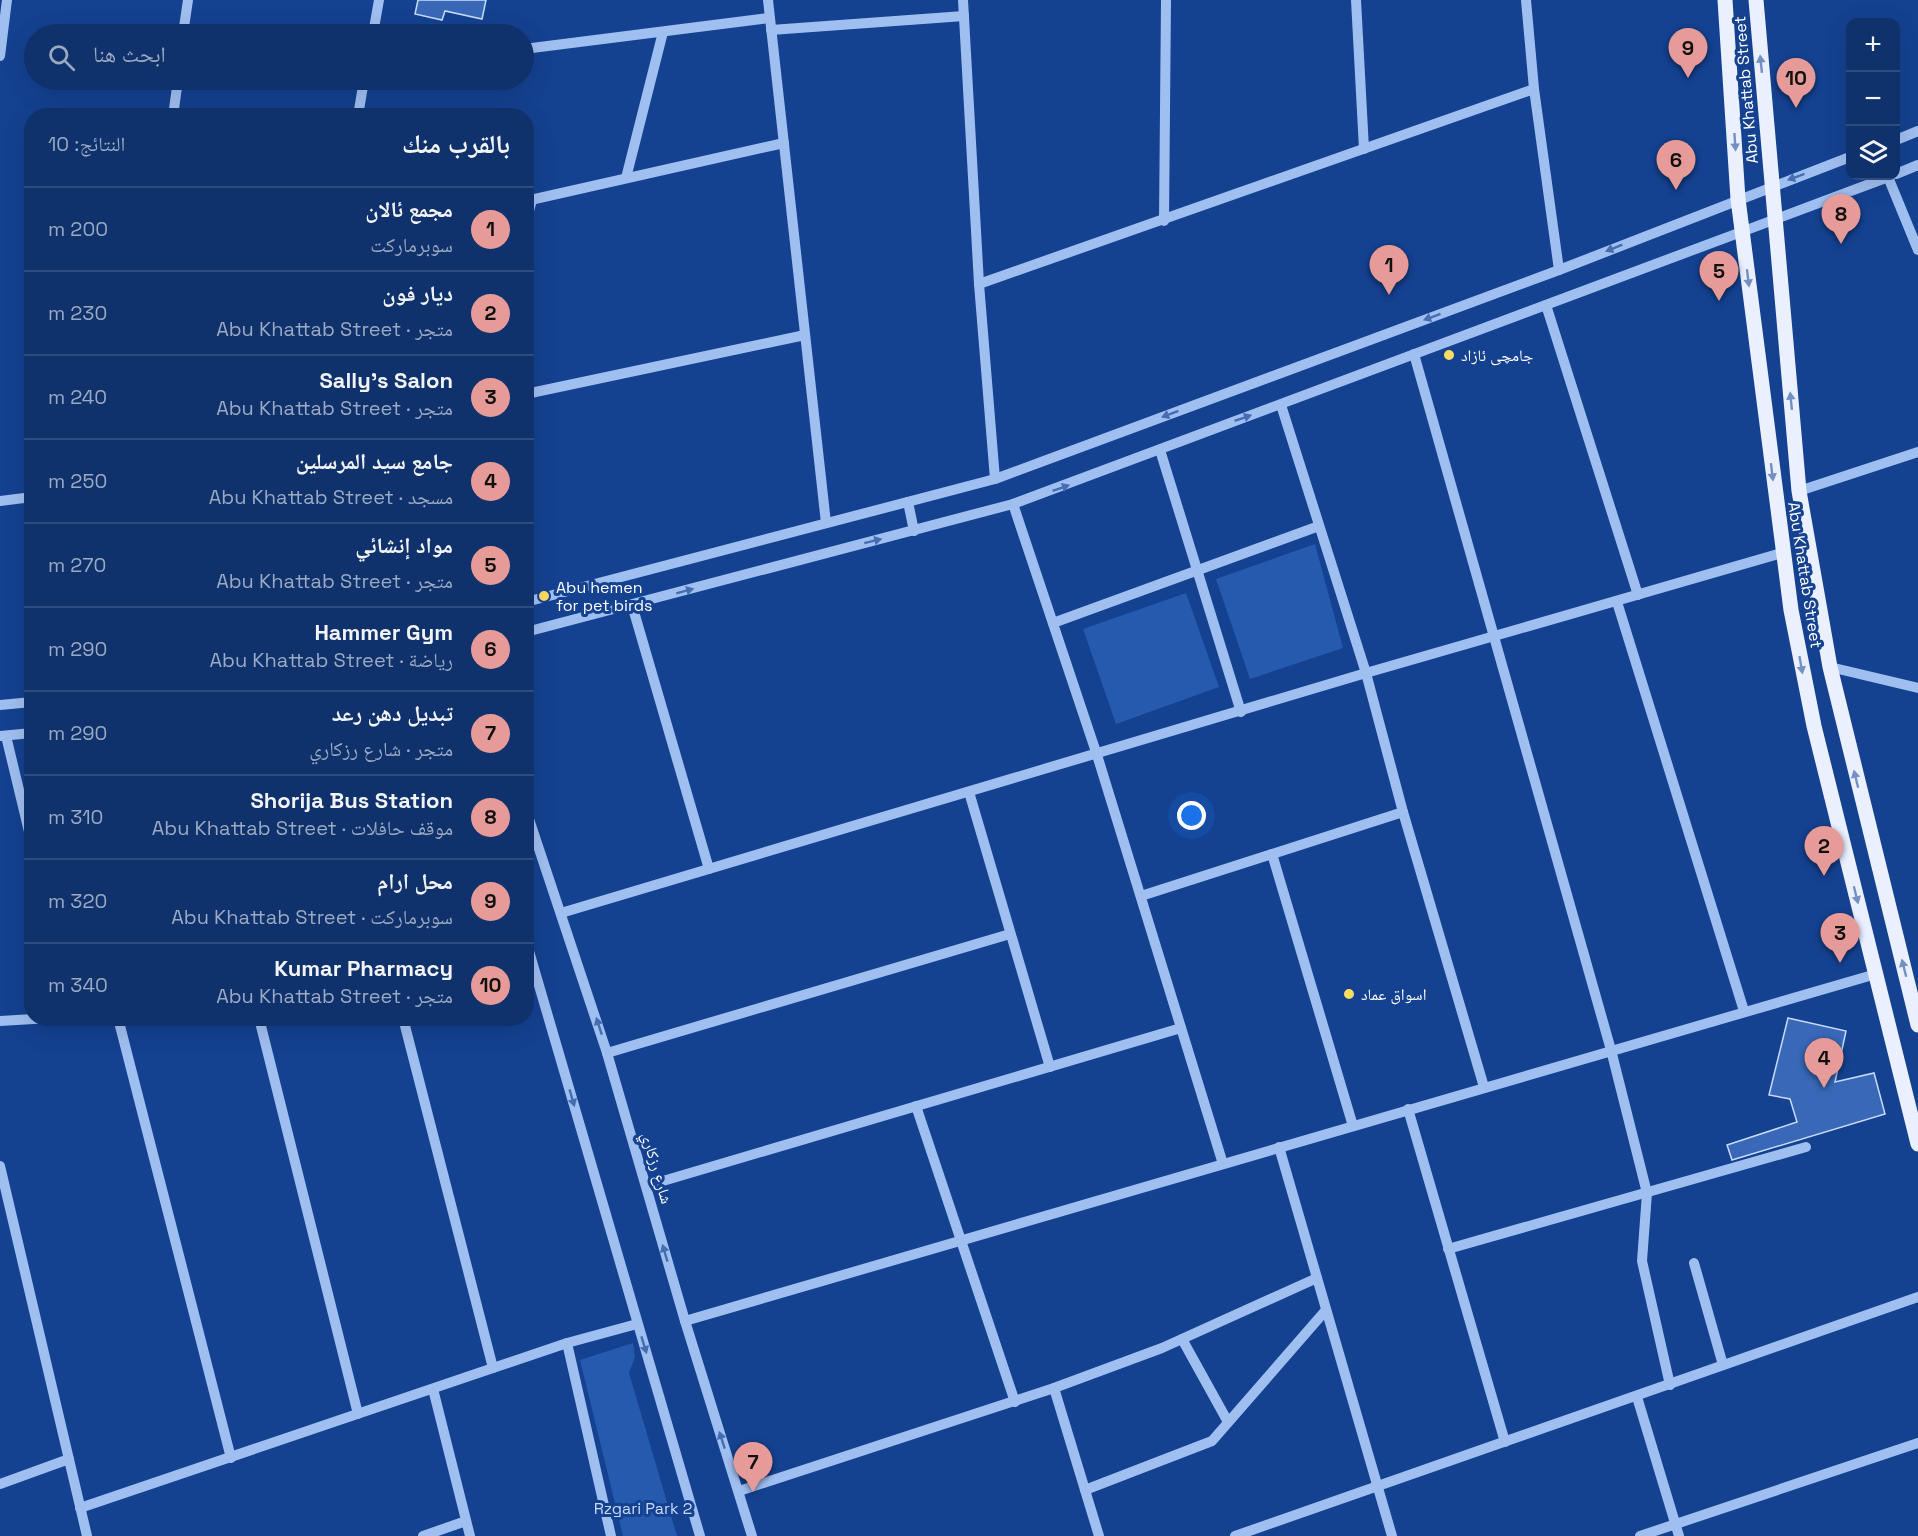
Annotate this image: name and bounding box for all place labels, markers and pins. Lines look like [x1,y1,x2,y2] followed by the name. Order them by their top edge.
[1668,28,1708,78] pin: 9
[1776,58,1816,108] pin: 10
[1656,140,1696,190] pin: 6
[1822,194,1860,244] pin: 8
[1370,246,1408,295] pin: 1
[1700,252,1738,301] pin: 5
[1461,345,1533,366] place label: جامچی ئازاد
[1442,348,1456,362] marker: جامچی ئازاد
[556,577,652,616] place label: Abu hemen for pet birds
[537,589,551,603] marker: Abu hemen for pet birds
[1804,826,1844,876] pin: 2
[1820,914,1860,963] pin: 3
[1361,984,1426,1005] place label: اسواق عماد
[1342,987,1356,1001] marker: اسواق عماد
[1804,1038,1844,1088] pin: 4
[734,1442,772,1492] pin: 7

